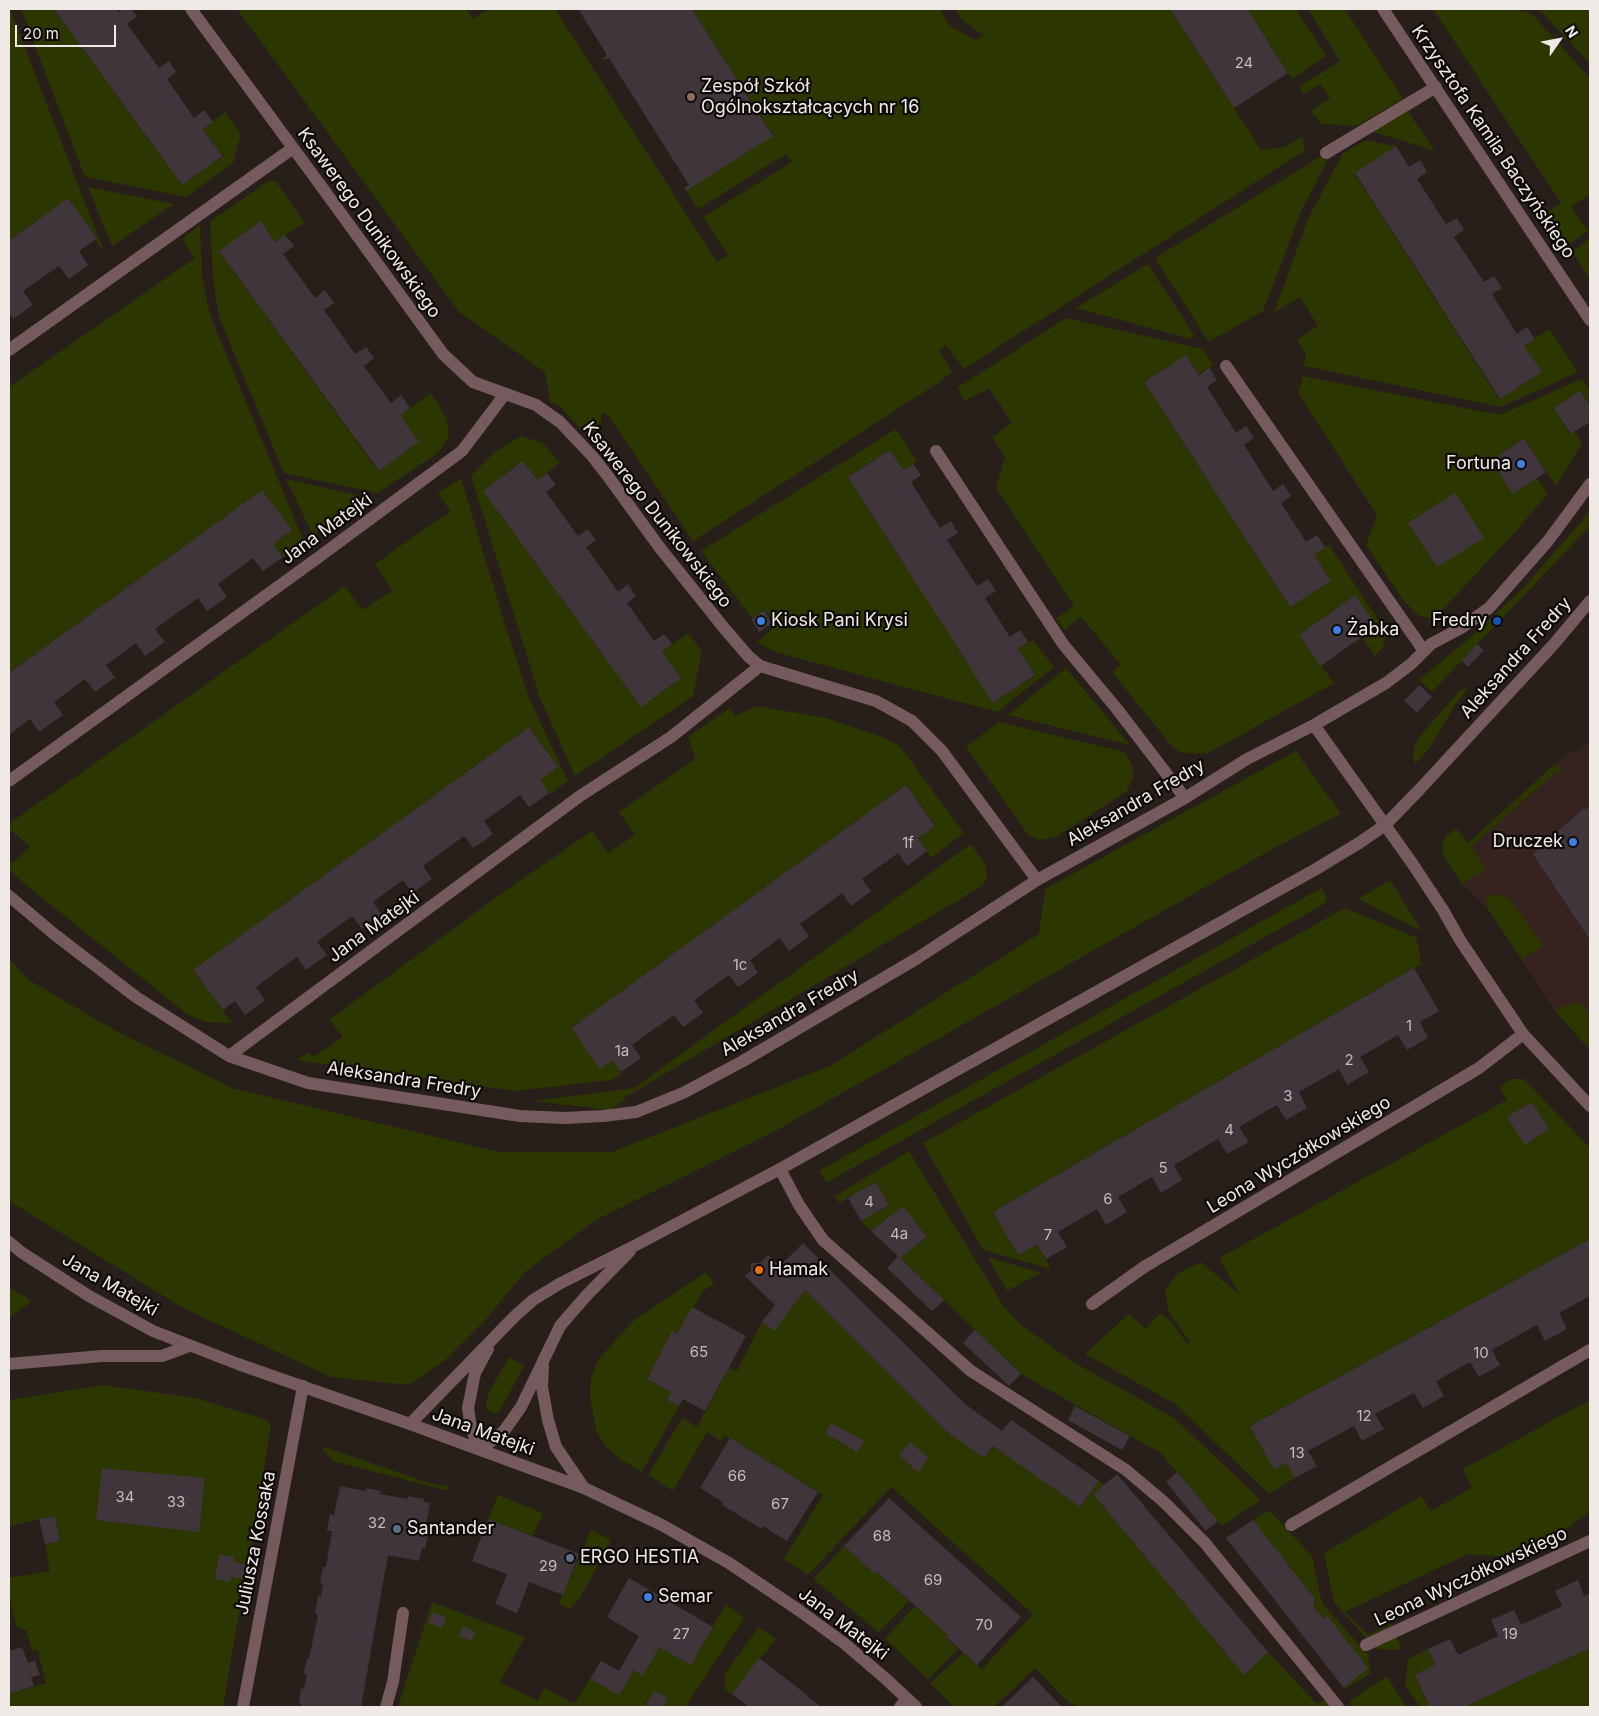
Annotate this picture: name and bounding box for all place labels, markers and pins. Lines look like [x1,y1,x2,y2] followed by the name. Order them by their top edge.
[701,76,919,118] place label: Zespół Szkół Ogólnokształcących nr 16
[685,91,697,103] marker: Zespół Szkół Ogólnokształcących nr 16
[1446,453,1511,475] place label: Fortuna
[1515,458,1527,470] marker: Fortuna
[771,610,908,632] place label: Kiosk Pani Krysi
[1432,610,1487,632] place label: Fredry
[755,615,767,627] marker: Kiosk Pani Krysi
[1491,615,1503,627] marker: Fredry
[1347,619,1399,641] place label: Żabka
[1331,624,1343,636] marker: Żabka
[1493,831,1563,853] place label: Druczek
[1567,836,1579,848] marker: Druczek
[769,1259,828,1281] place label: Hamak
[753,1264,765,1276] marker: Hamak
[407,1518,494,1540] place label: Santander
[391,1523,403,1535] marker: Santander
[580,1547,699,1569] place label: ERGO HESTIA
[564,1552,576,1564] marker: ERGO HESTIA
[658,1586,713,1608] place label: Semar
[642,1591,654,1603] marker: Semar

